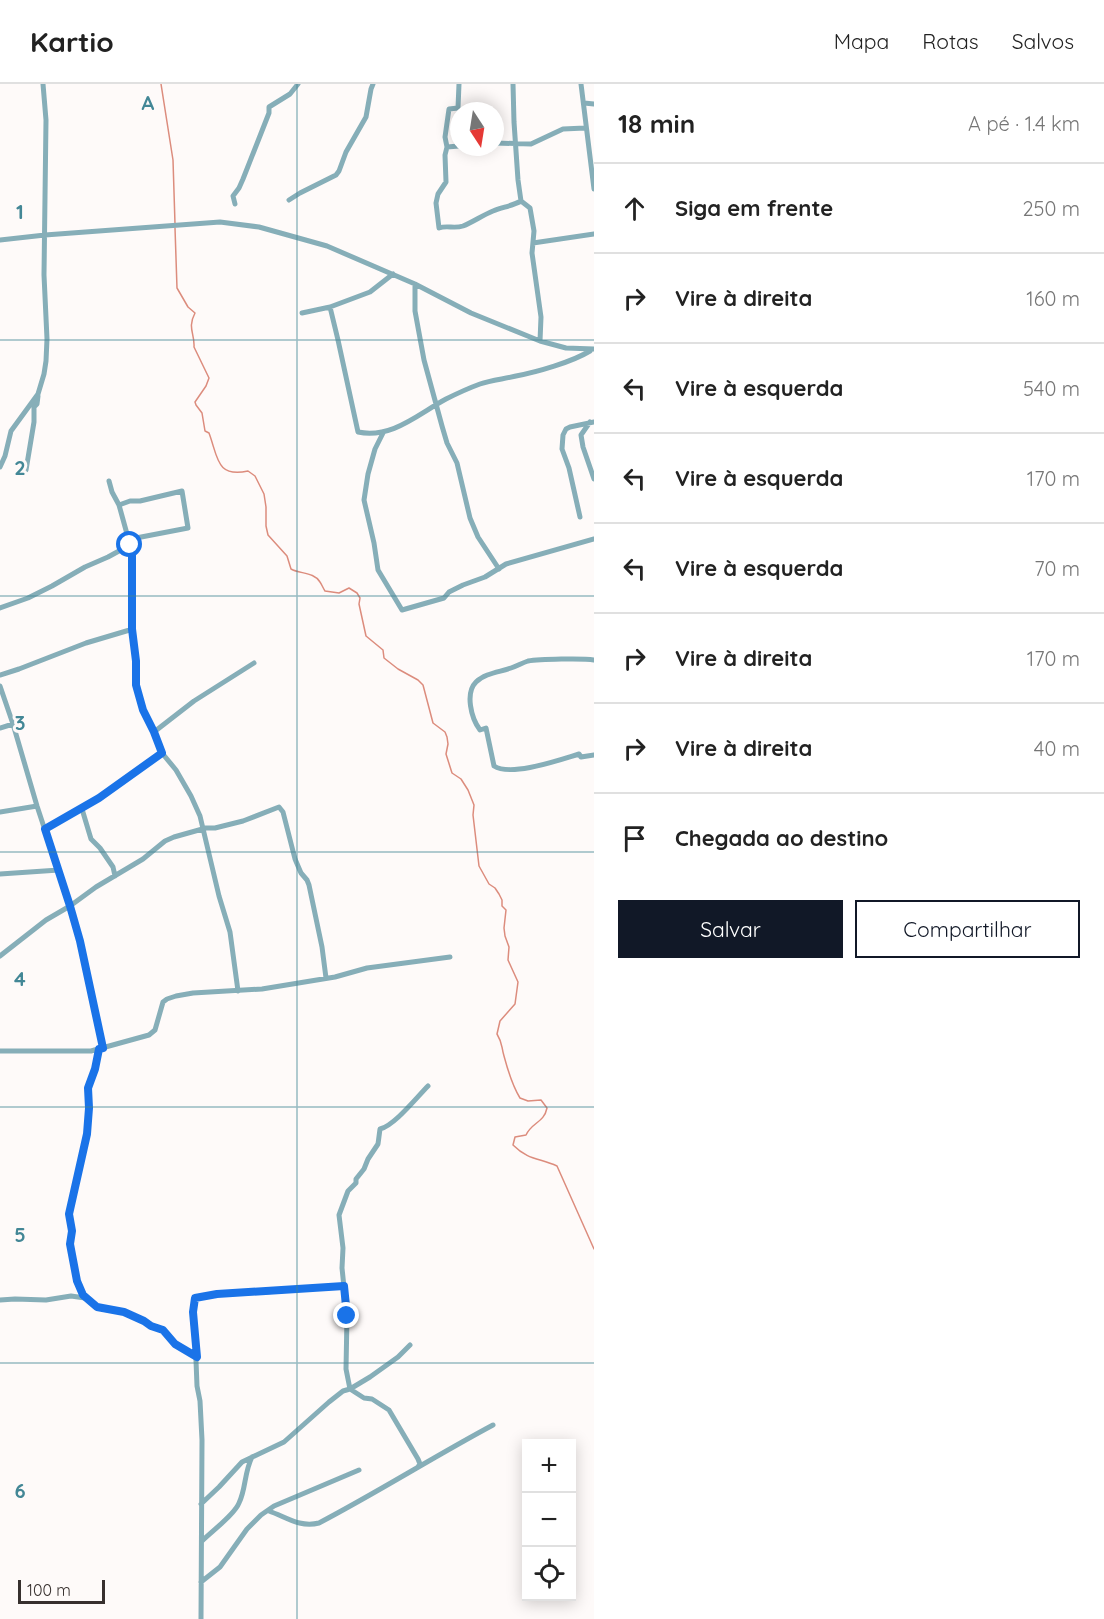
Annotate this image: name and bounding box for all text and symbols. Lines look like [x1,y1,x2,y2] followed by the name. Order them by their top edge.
[30,24,114,59] text: Kartio
[834,28,889,54] text: Mapa
[922,28,979,54] text: Rotas
[1012,28,1074,54] text: Salvos
[142,90,155,115] text: A
[450,102,504,156] north arrow
[618,107,695,140] text: 18 min
[968,111,1080,136] text: A pé · 1.4 km
[618,192,651,225] icon: ahead
[675,194,833,222] text: Siga em frente
[1022,196,1080,221] text: 250 m
[16,199,24,224] text: 1
[618,282,651,315] icon: right
[675,284,812,312] text: Vire à direita
[1026,286,1080,311] text: 160 m
[618,372,651,405] icon: left
[675,374,843,402] text: Vire à esquerda
[1023,376,1080,401] text: 540 m
[14,455,26,480] text: 2
[618,462,651,495] icon: left
[675,464,843,492] text: Vire à esquerda
[1027,466,1080,491] text: 170 m
[116,531,142,557] route start
[618,552,651,585] icon: left
[675,554,843,582] text: Vire à esquerda
[1034,556,1080,581] text: 70 m
[618,642,651,675] icon: right
[675,644,812,672] text: Vire à direita
[1027,646,1080,671] text: 170 m
[15,710,25,735] text: 3
[618,732,651,765] icon: right
[675,734,812,762] text: Vire à direita
[1034,736,1080,761] text: 40 m
[618,822,651,855] icon: arrive
[675,824,888,852] text: Chegada ao destino
[618,900,843,958] button: Salvar
[855,900,1080,958] button: Compartilhar
[14,966,26,991] text: 4
[14,1222,26,1247] text: 5
[333,1302,359,1328] route end
[522,1439,576,1601] map controls
[522,1439,576,1493] button: +
[14,1478,26,1503] text: 6
[522,1493,576,1547] button: −
[522,1547,576,1601] button: locate
[18,1577,105,1604] scale bar
[27,1580,71,1600] text: 100 m

